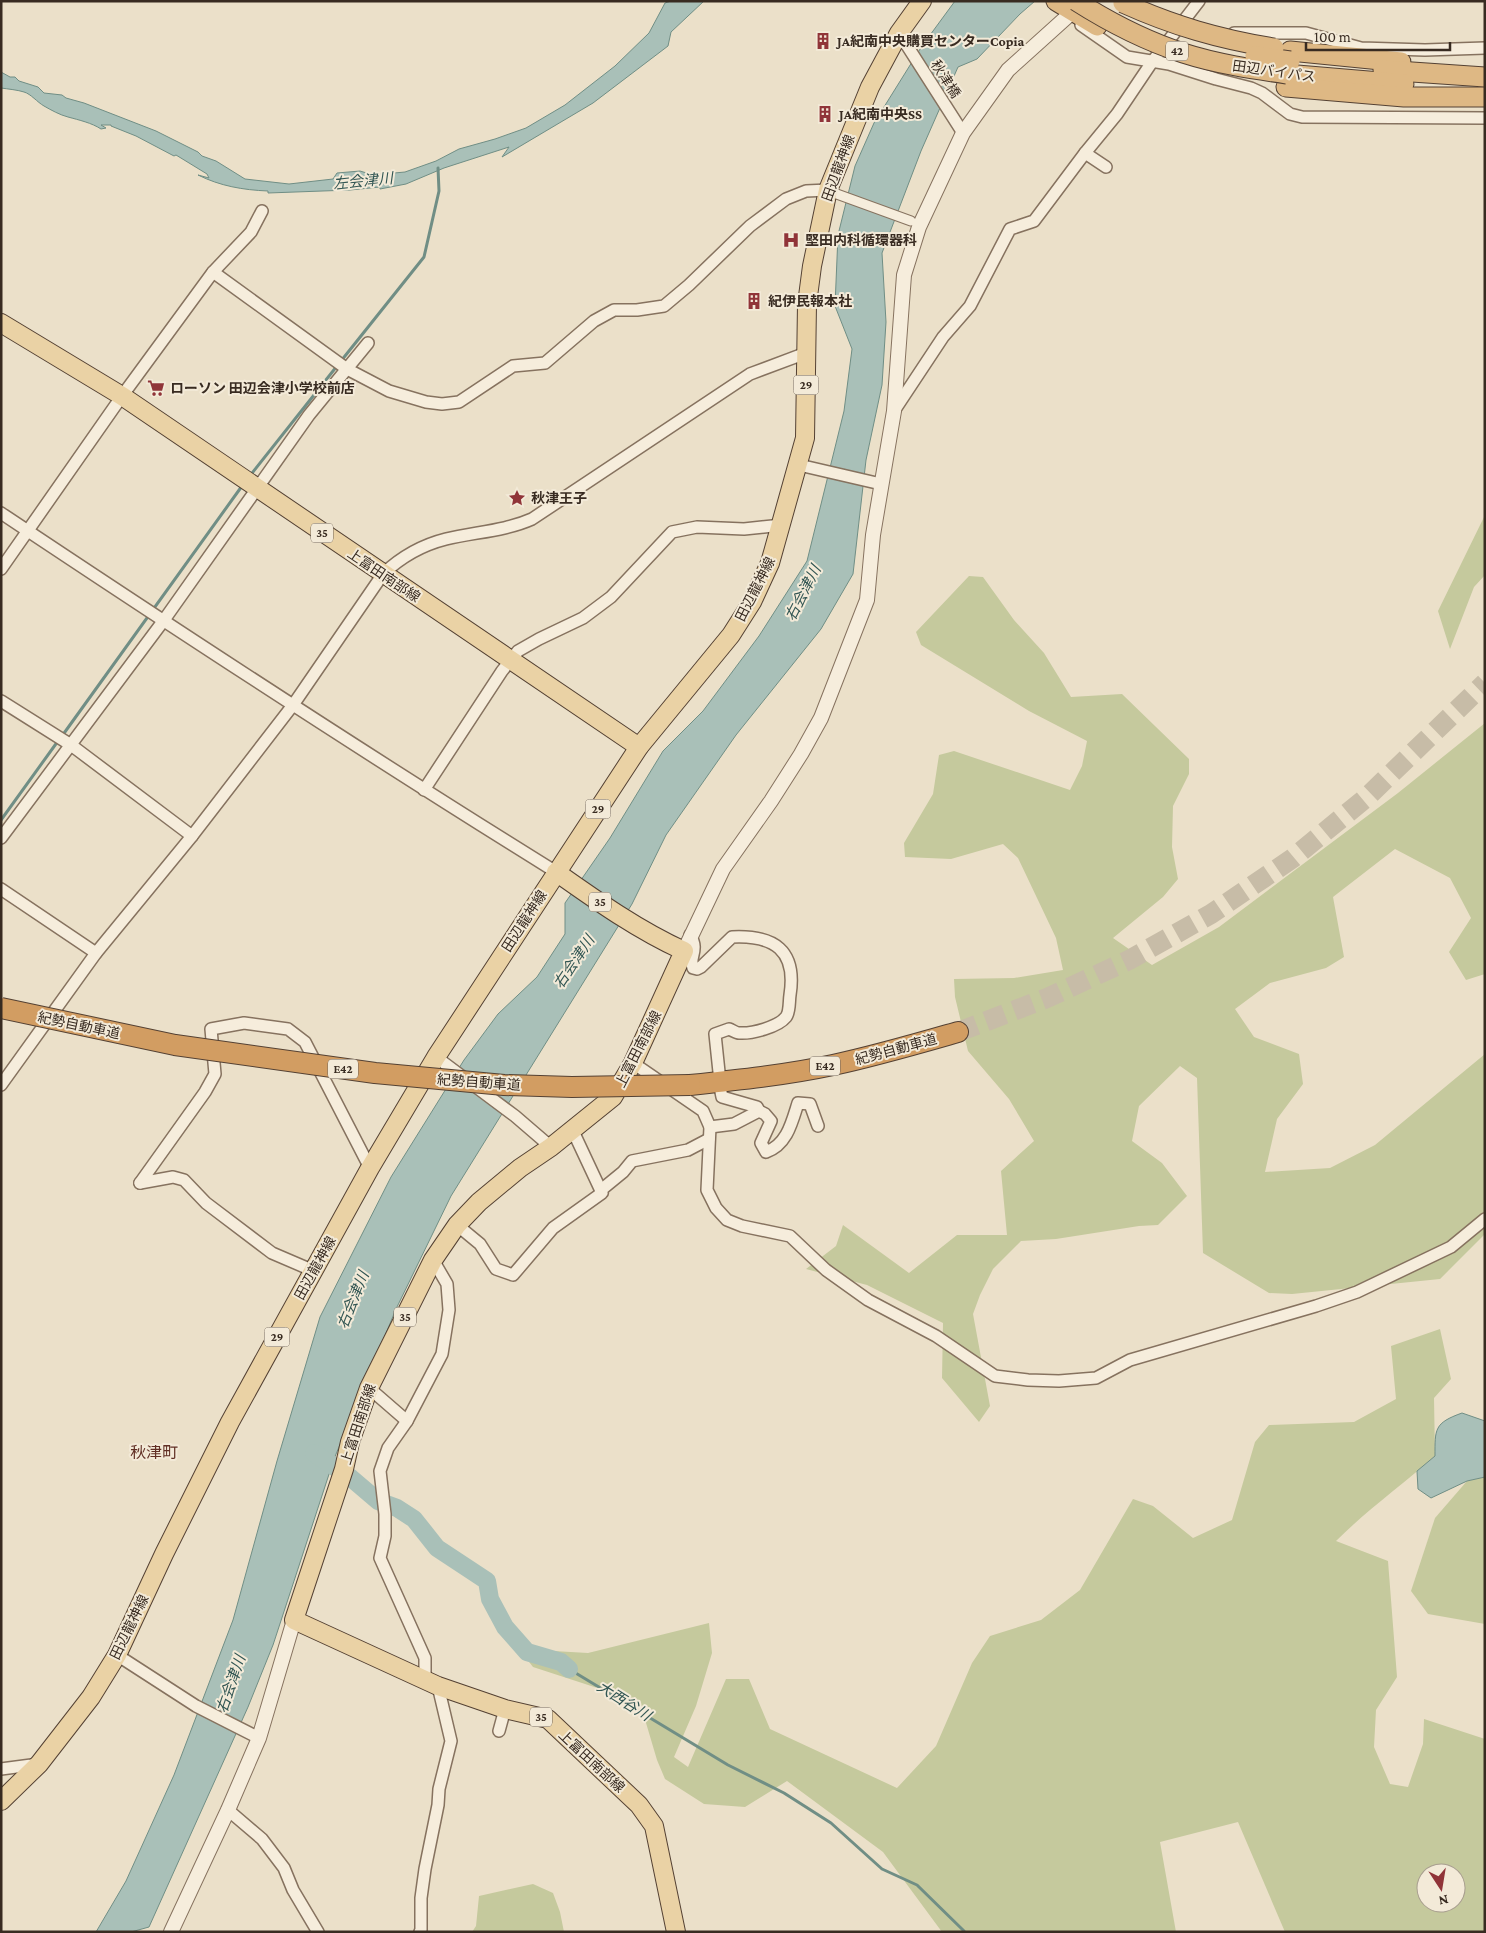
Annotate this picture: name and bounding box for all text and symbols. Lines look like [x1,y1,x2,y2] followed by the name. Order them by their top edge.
[1306,20,1450,52] scale bar
[1314,29,1351,45] text: 100 m
[813,31,833,51] building icon: JA紀南中央購買センターCopia
[835,33,1024,49] place label: JA紀南中央購買センターCopia
[1166,41,1188,60] road number: 42
[928,57,964,101] street label: 秋津橋
[1231,57,1317,85] street label: 田辺バイパス
[815,104,835,124] building icon: JA紀南中央SS
[837,106,922,122] place label: JA紀南中央SS
[819,132,857,204] street label: 田辺龍神線
[332,170,396,192] water label: 左会津川
[781,230,801,250] hospital icon: 堅田内科循環器科
[805,232,917,248] place label: 堅田内科循環器科
[744,291,764,311] building icon: 紀伊民報本社
[768,293,852,309] place label: 紀伊民報本社
[794,376,818,394] road number: 29
[146,378,166,398] supermarket icon: ローソン 田辺会津小学校前店
[170,380,355,396] place label: ローソン 田辺会津小学校前店
[507,488,527,508] place icon: 秋津王子
[531,490,587,506] place label: 秋津王子
[311,524,333,542] road number: 35
[345,545,423,605] street label: 上富田南部線
[732,554,778,624] street label: 田辺龍神線
[782,561,825,623] water label: 右会津川
[586,800,610,819] road number: 29
[498,887,550,955] street label: 田辺龍神線
[589,892,611,912] road number: 35
[551,931,599,991] water label: 右会津川
[36,1008,122,1042] street label: 紀勢自動車道
[612,1008,664,1090] street label: 上富田南部線
[853,1030,939,1068] street label: 紀勢自動車道
[810,1056,840,1076] road number: E42
[328,1060,358,1078] road number: E42
[437,1071,521,1093] street label: 紀勢自動車道
[291,1234,339,1302] street label: 田辺龍神線
[334,1267,372,1331] water label: 右会津川
[394,1308,416,1326] road number: 35
[264,1328,290,1346] road number: 29
[337,1382,379,1466] street label: 上富田南部線
[130,1444,178,1461] district label: 秋津町
[106,1592,152,1662] street label: 田辺龍神線
[214,1651,249,1715] water label: 右会津川
[594,1678,655,1725] water label: 大西谷川
[530,1708,552,1726] road number: 35
[556,1727,628,1795] street label: 上富田南部線
[1416,1863,1466,1913] north arrow
[1437,1892,1450,1910] text: N

